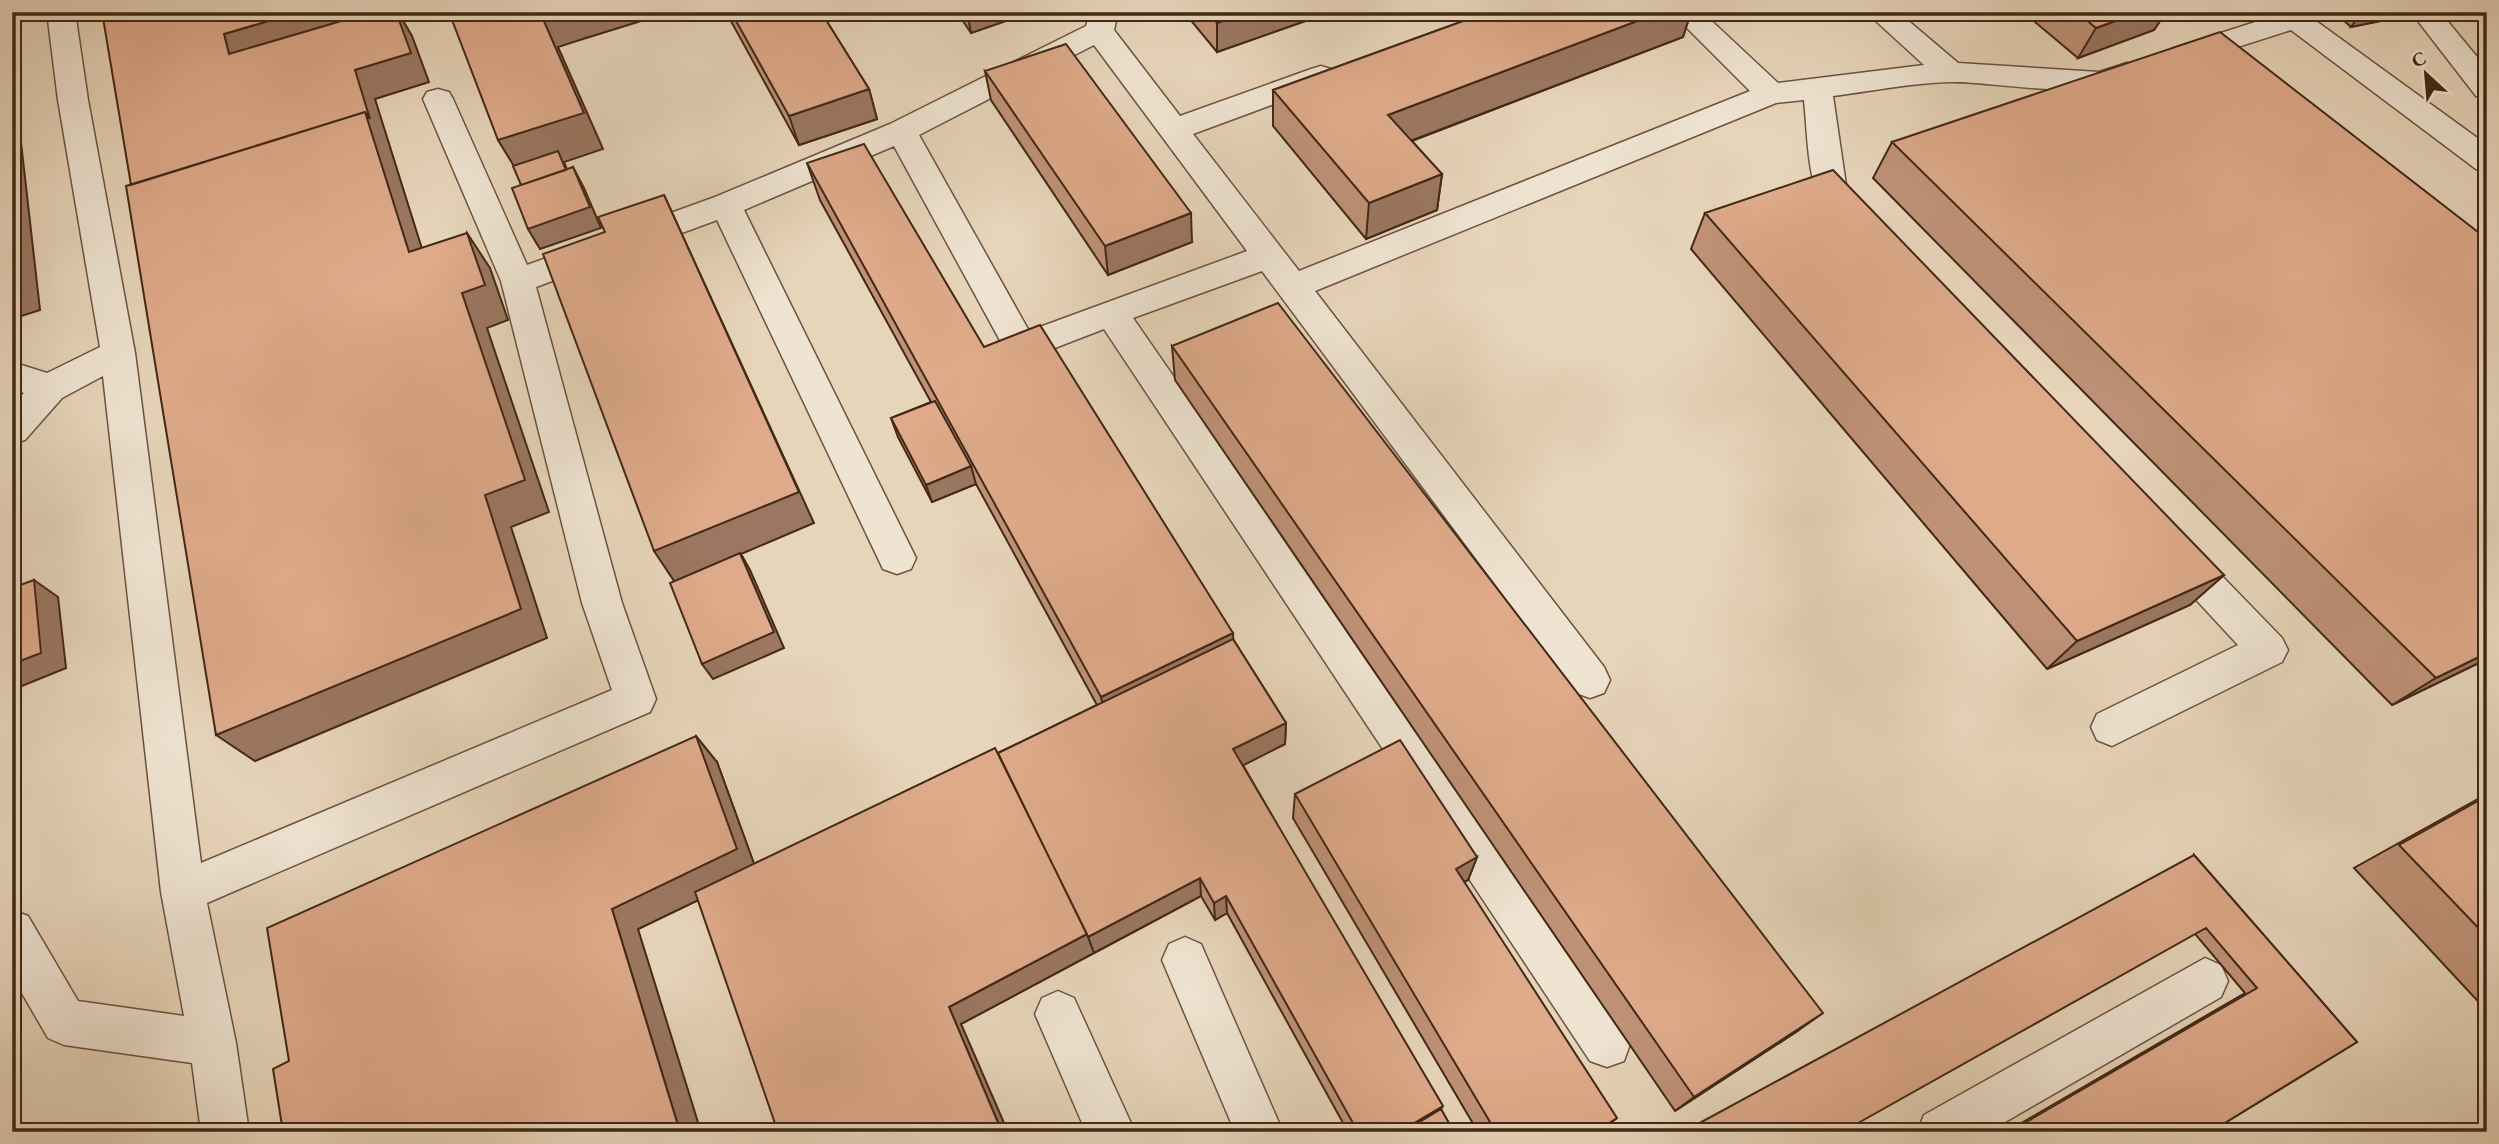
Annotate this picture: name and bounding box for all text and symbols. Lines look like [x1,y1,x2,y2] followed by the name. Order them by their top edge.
[2390,38,2460,108] north arrow
[2407,45,2430,73] text: С

